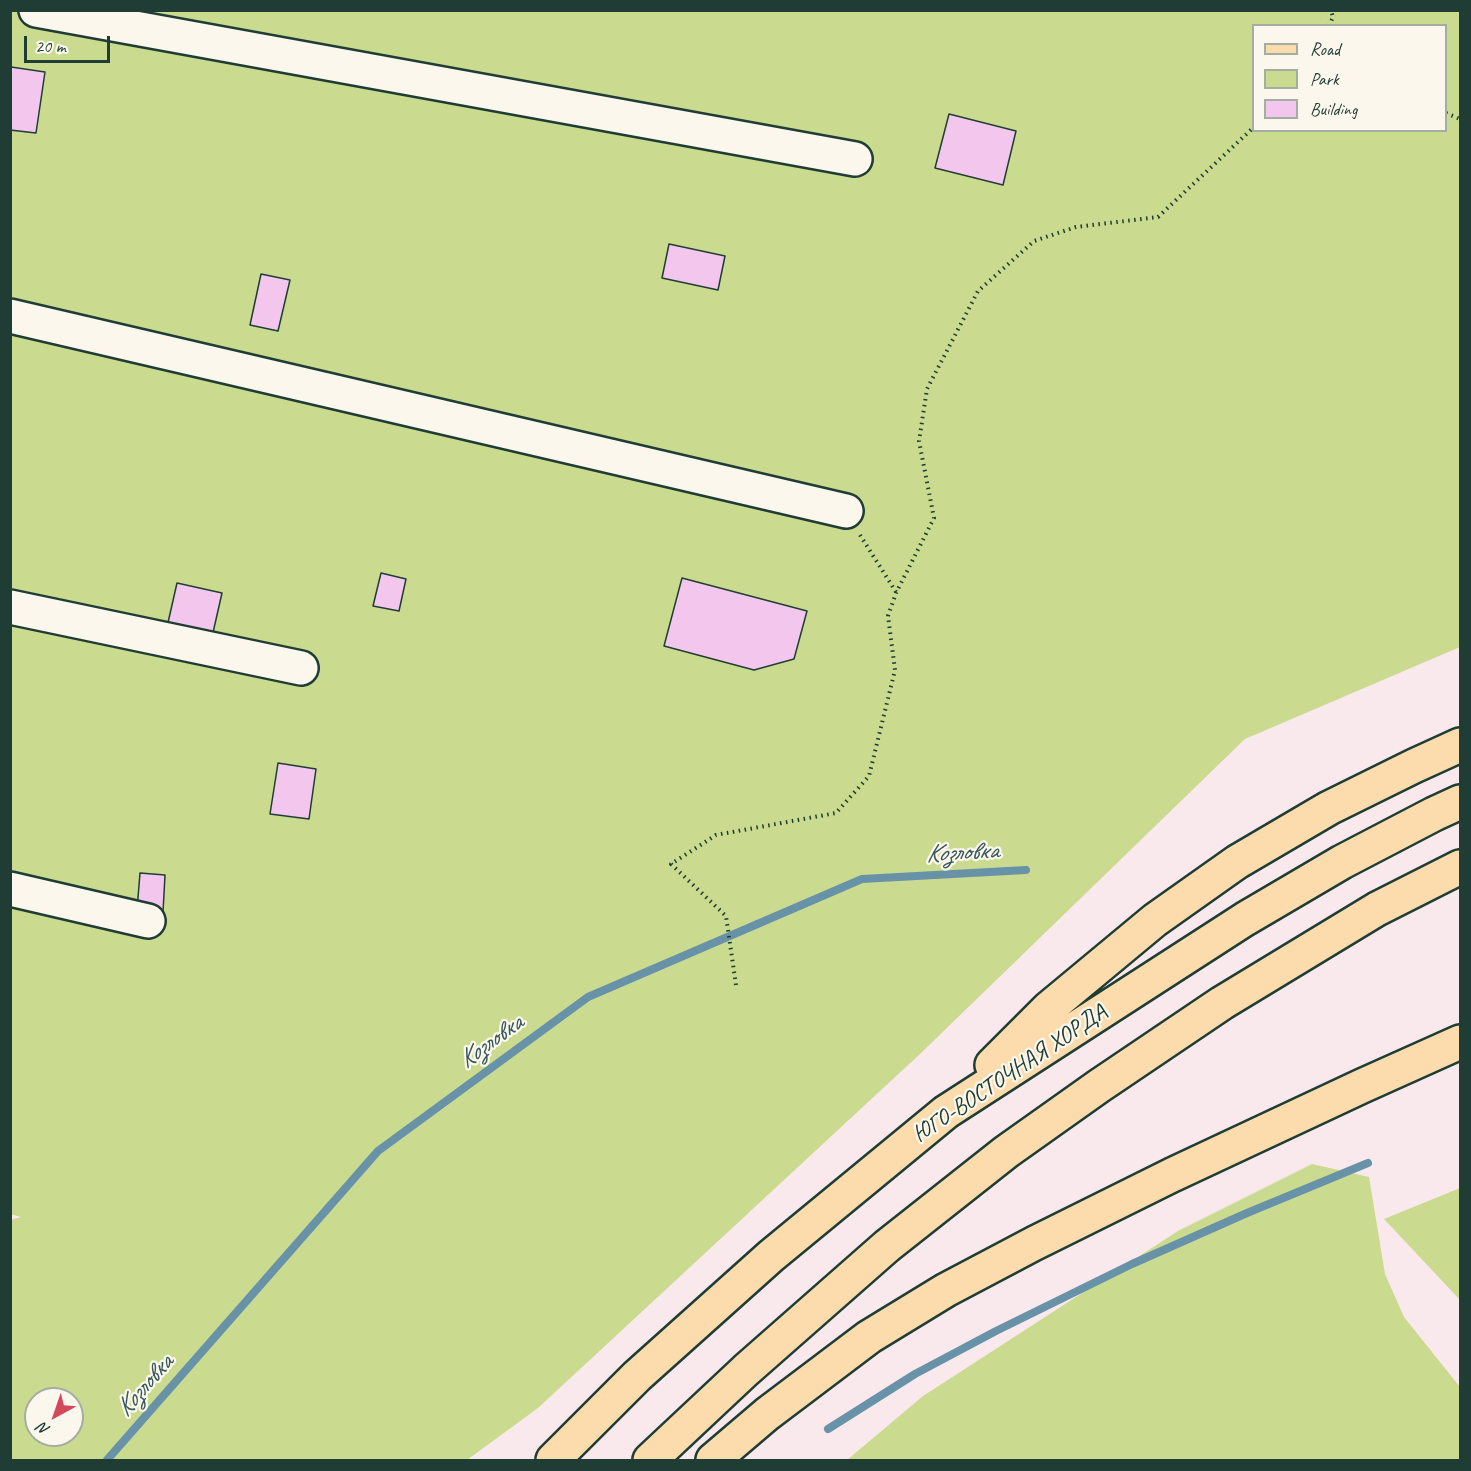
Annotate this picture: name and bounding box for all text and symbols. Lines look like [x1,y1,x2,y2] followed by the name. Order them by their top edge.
[27,24,112,62] scale bar
[1252,24,1447,132] legend
[35,35,66,57] text: 20 m
[1310,38,1340,60] text: Road
[1310,68,1339,90] text: Park
[1310,98,1357,120] text: Building
[925,836,999,870] water label: Козловка
[907,998,1113,1150] street label: ЮГО-ВОСТОЧНАЯ ХОРДА
[453,1008,529,1076] water label: Козловка
[109,1348,181,1424] water label: Козловка
[24,1387,84,1447] north arrow
[33,1418,54,1440] text: N

